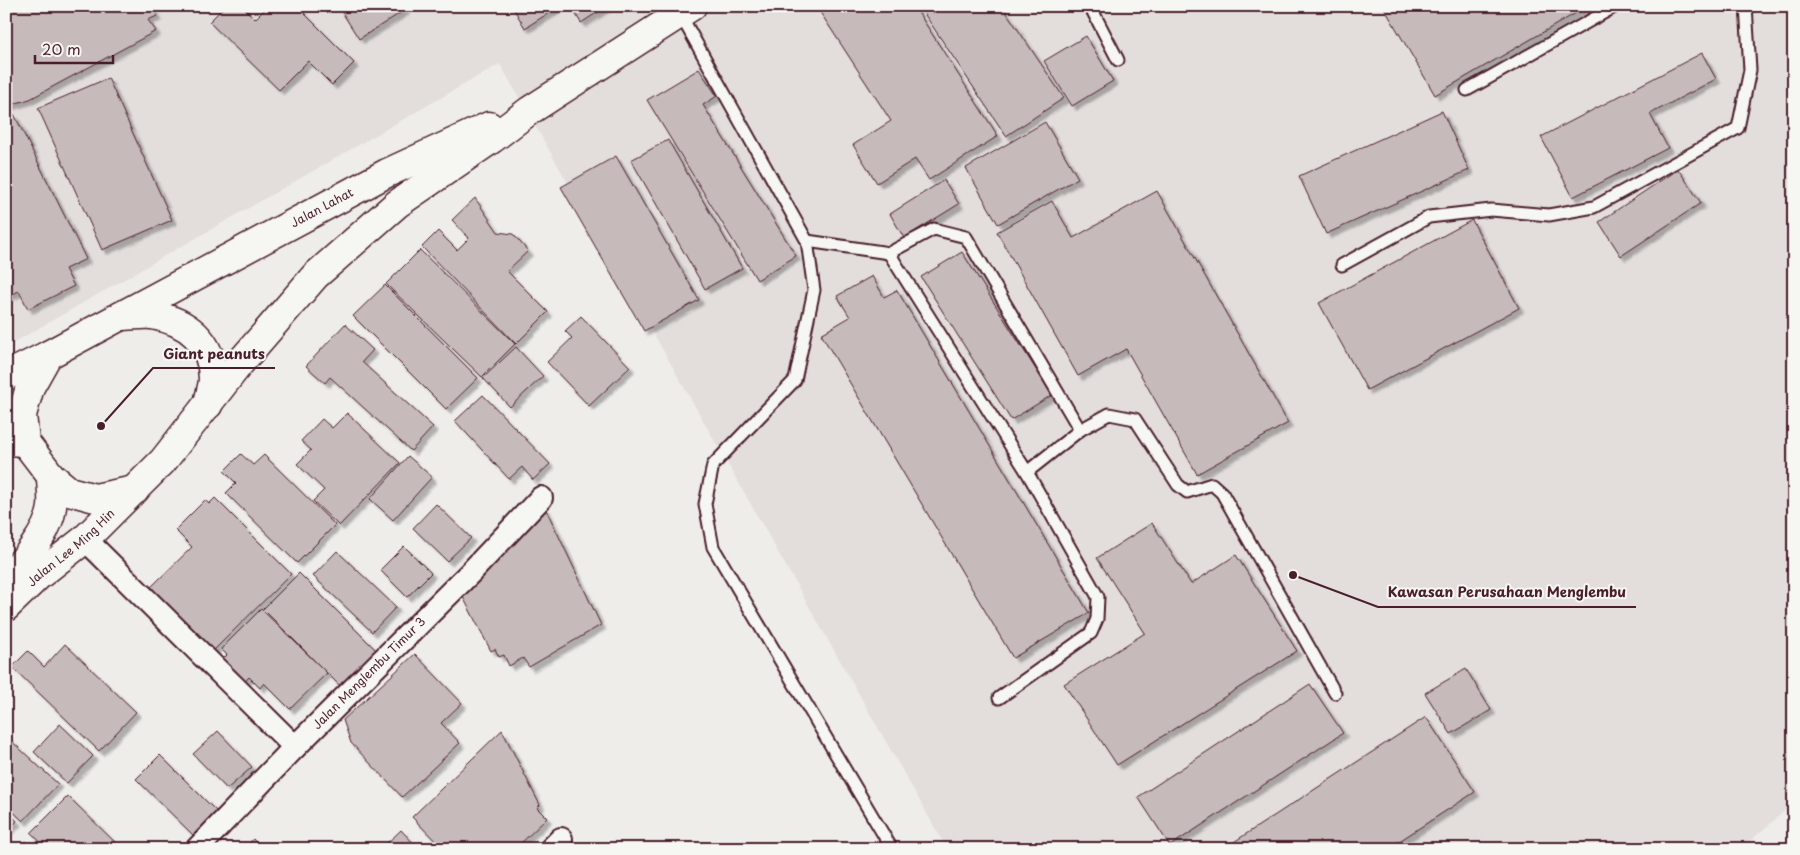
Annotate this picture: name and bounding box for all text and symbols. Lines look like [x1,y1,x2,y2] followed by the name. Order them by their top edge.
[35,32,112,64] scale bar
[42,37,81,60] text: 20 m
[287,183,356,231] street label: Jalan Lahat
[153,339,275,368] callout: Giant peanuts
[163,343,265,364] text: Giant peanuts
[22,504,118,590] street label: Jalan Lee Ming Hin
[1378,578,1636,607] callout: Kawasan Perusahaan Menglembu
[1388,581,1626,602] text: Kawasan Perusahaan Menglembu
[308,612,429,733] street label: Jalan Menglembu Timur 3

